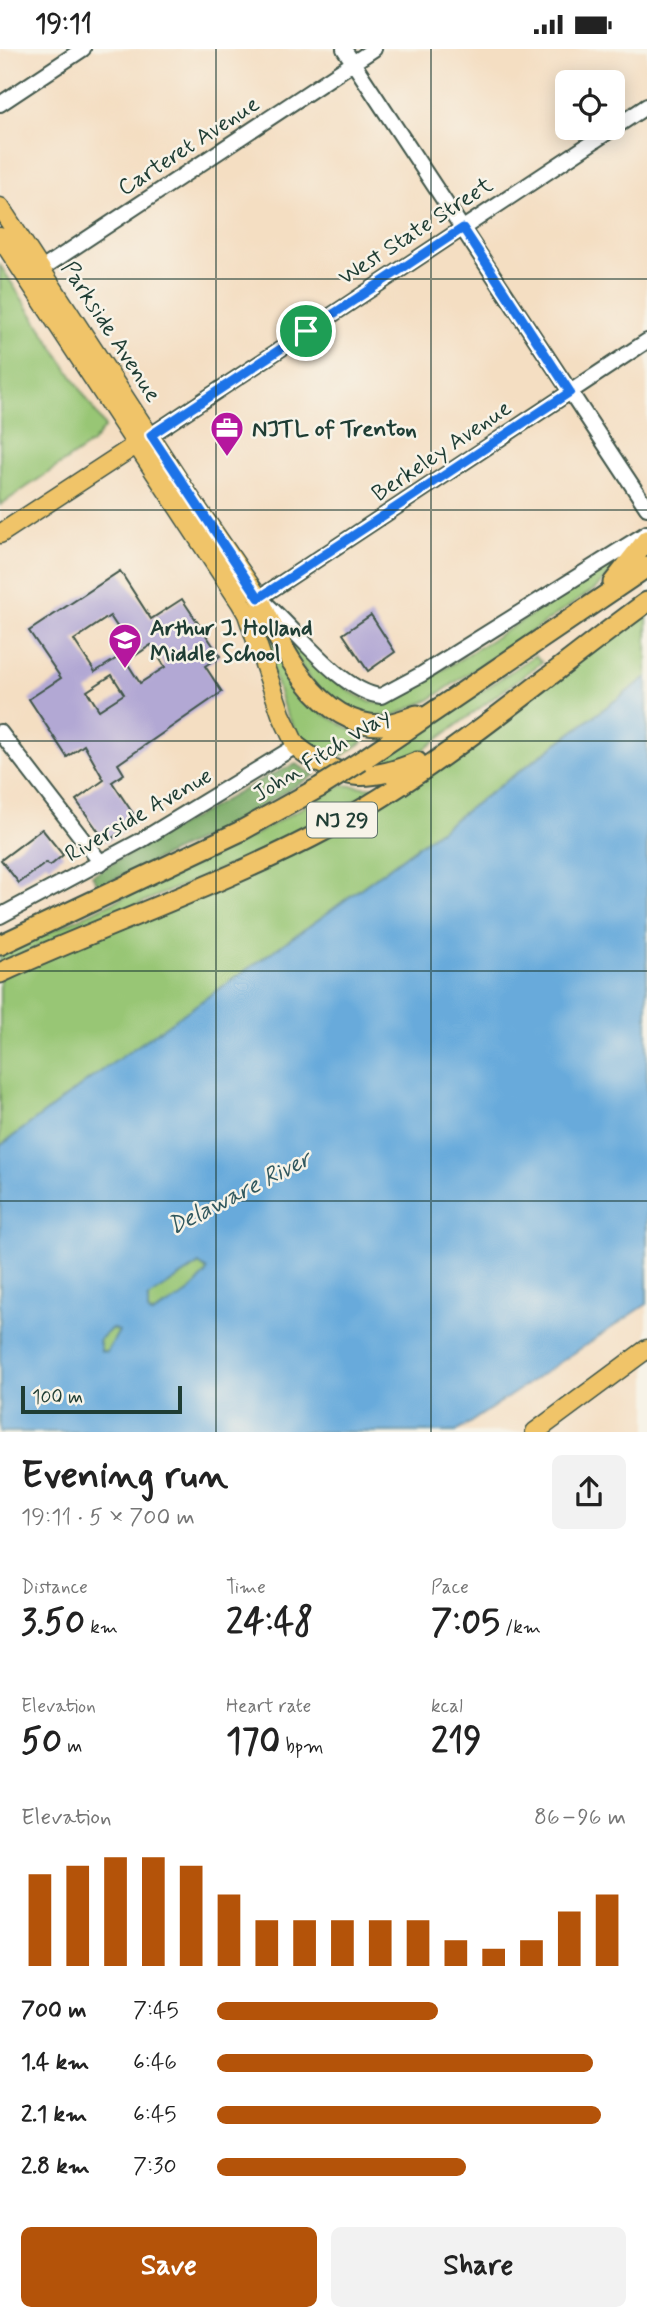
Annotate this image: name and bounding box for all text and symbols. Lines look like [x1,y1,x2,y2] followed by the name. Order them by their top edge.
[35,8,92,42] text: 19:11
[555,70,625,140] map controls
[555,70,625,140] button: locate
[113,90,266,204] street label: Carteret Avenue
[333,170,499,293] street label: West State Street
[53,256,167,408] street label: Parkside Avenue
[276,301,336,361] pin
[287,312,325,350] icon: arrive
[366,394,518,509] street label: Berkeley Avenue
[208,409,246,458] office icon: NJTL of Trenton
[252,415,417,445] place label: NJTL of Trenton
[150,614,313,670] place label: Arthur J. Holland Middle School
[106,621,144,670] school or university icon: Arthur J. Holland Middle School
[248,701,396,810] street label: John Fitch Way
[60,761,218,870] street label: Riverside Avenue
[307,803,377,837] road number: NJ 29
[163,1143,319,1243] water label: Delaware River
[21,1383,182,1415] scale bar
[32,1385,83,1410] text: 100 m
[21,1452,228,1501] text: Evening run
[552,1455,626,1529] button: share
[21,1503,195,1533] text: 19:11 · 5 × 700 m
[21,1575,88,1600] text: Distance
[226,1575,266,1600] text: Time
[431,1575,469,1600] text: Pace
[21,1600,85,1646] text: 3.50
[226,1600,313,1646] text: 24:48
[431,1600,500,1646] text: 7:05
[85,1615,118,1640] text: km
[500,1615,541,1640] text: /km
[21,1694,96,1719] text: Elevation
[226,1694,311,1719] text: Heart rate
[431,1694,463,1719] text: kcal
[21,1719,62,1765] text: 50
[226,1719,280,1765] text: 170
[431,1719,482,1765] text: 219
[62,1734,82,1759] text: m
[280,1734,324,1759] text: bpm
[21,1803,112,1833] text: Elevation
[534,1803,626,1833] text: 86–96 m
[21,1996,86,2026] text: 700 m
[133,1996,179,2026] text: 7:45
[21,2048,89,2078] text: 1.4 km
[133,2048,177,2078] text: 6:46
[21,2100,87,2130] text: 2.1 km
[133,2100,177,2130] text: 6:45
[21,2152,90,2182] text: 2.8 km
[133,2152,177,2182] text: 7:30
[21,2227,317,2307] button: Save
[331,2227,626,2307] button: Share

